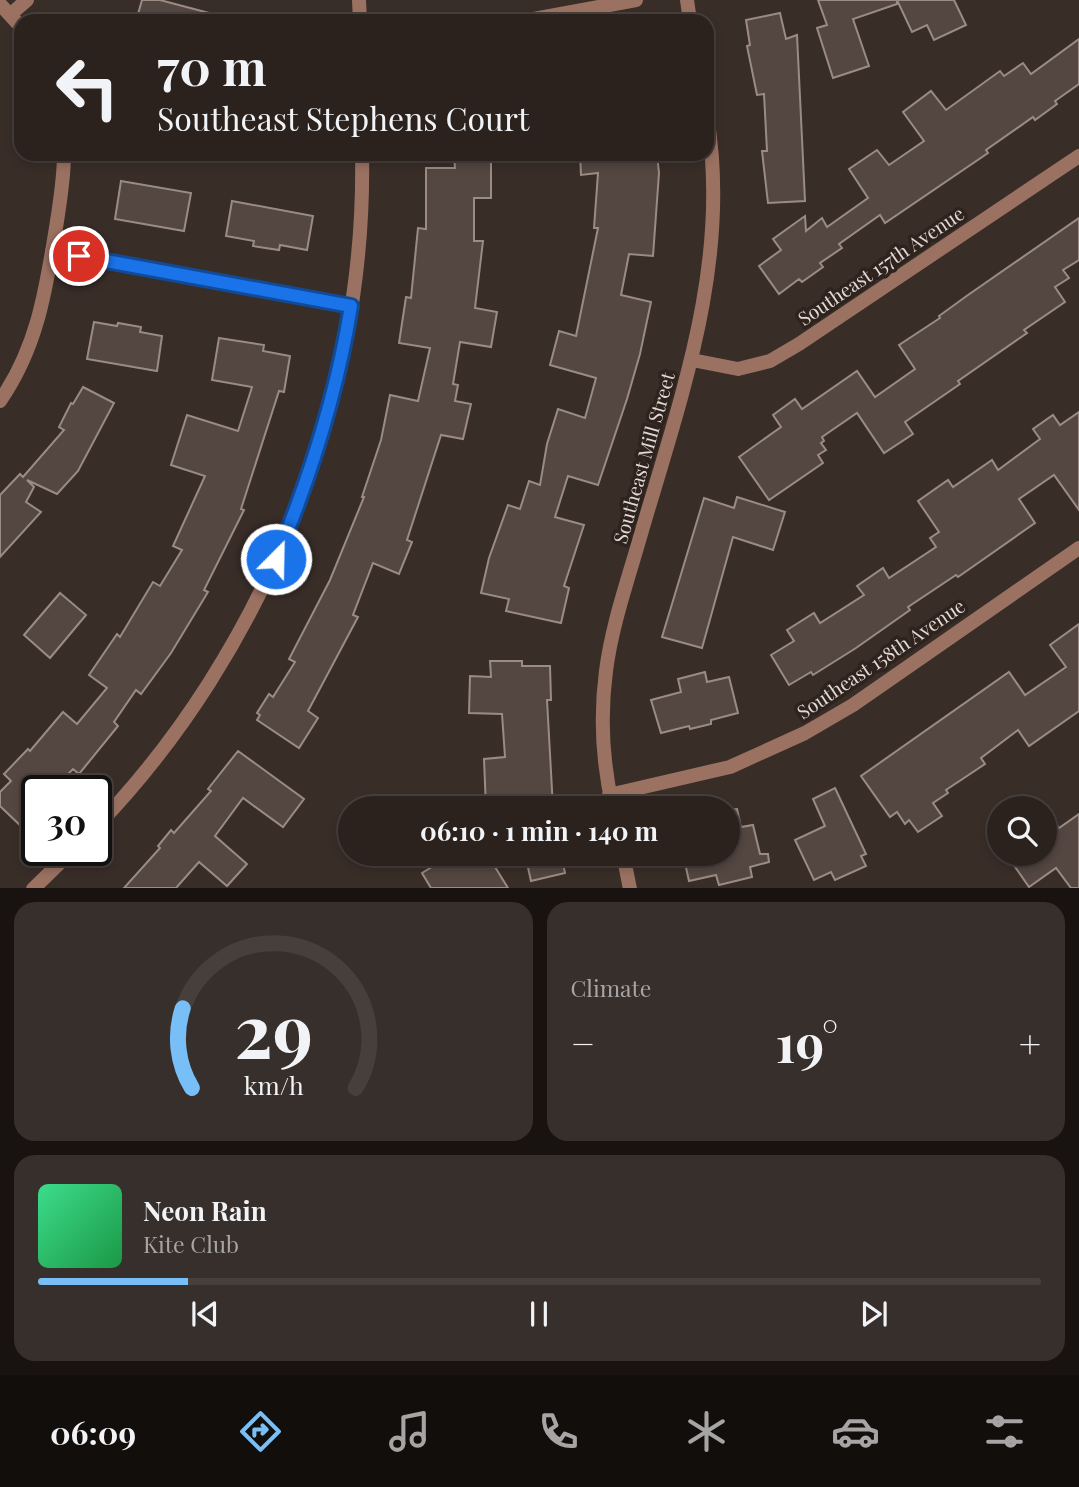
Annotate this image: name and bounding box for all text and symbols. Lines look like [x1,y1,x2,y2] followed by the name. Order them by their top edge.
[157,33,267,98] text: 70 m
[42,42,133,133] icon: left
[157,96,529,139] text: Southeast Stephens Court
[792,200,969,331] street label: Southeast 157th Avenue
[49,226,109,286] pin
[60,237,98,275] icon: arrive
[606,369,680,546] street label: Southeast Mill Street
[239,522,313,596] position arrow
[791,592,970,724] street label: Southeast 158th Avenue
[21,775,112,866] speed limit sign: 30
[987,796,1057,866] map controls
[987,796,1057,866] button: search
[420,813,658,848] text: 06:10 · 1 min · 140 m
[571,972,651,1003] text: Climate
[234,979,312,1076] text: 29
[776,1007,838,1076] text: 19°
[571,1017,595,1068] text: −
[1019,1017,1041,1068] text: +
[243,1067,304,1100] text: km/h
[143,1193,267,1228] text: Neon Rain
[143,1228,239,1259] text: Kite Club
[186,1295,224,1333] icon: previous
[520,1295,558,1333] icon: pause
[855,1295,893,1333] icon: next
[236,1407,285,1456] icon: directions
[385,1407,434,1456] icon: music
[534,1407,583,1456] icon: phone
[682,1407,731,1456] icon: climate
[831,1407,880,1456] icon: car
[980,1407,1029,1456] icon: filters
[50,1410,136,1453] text: 06:09

